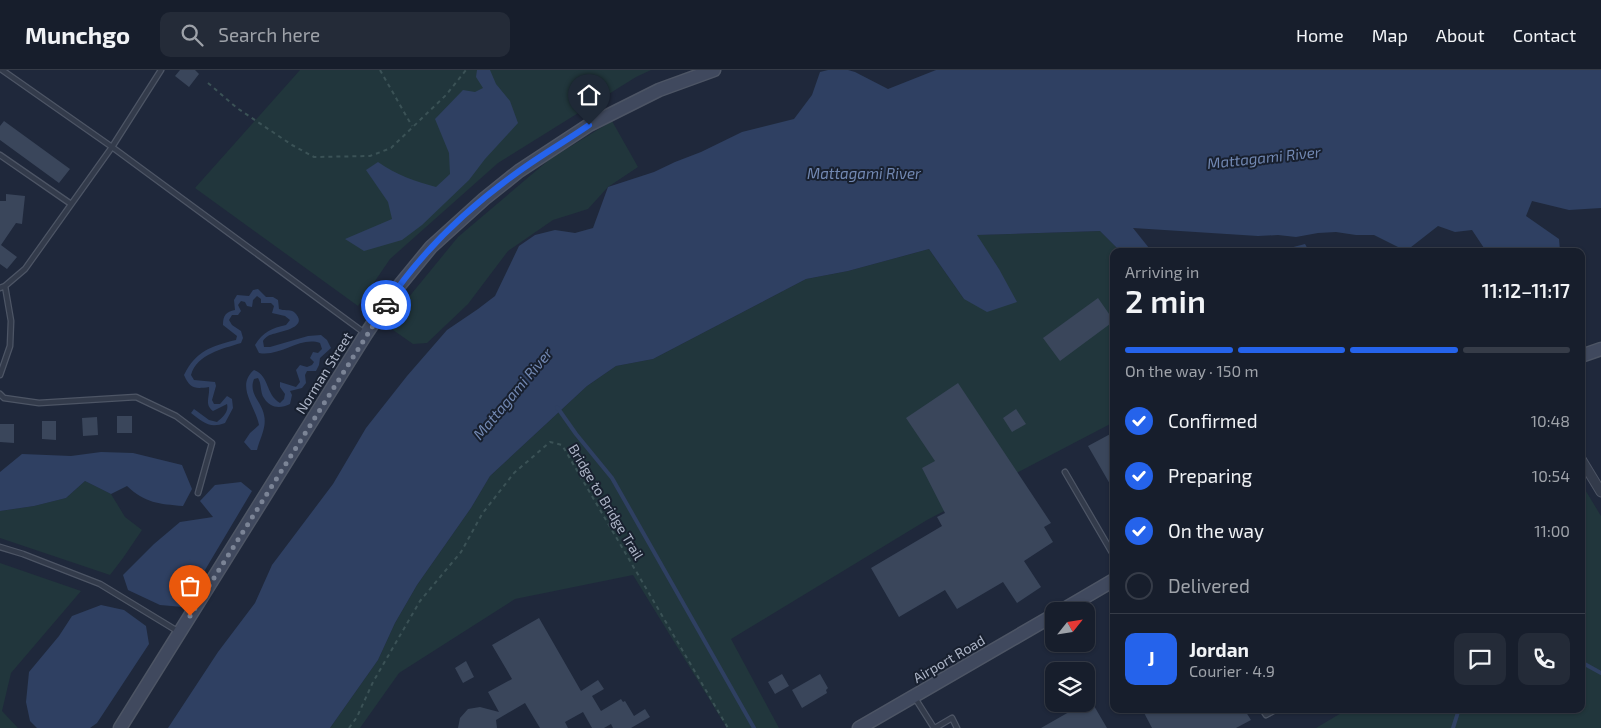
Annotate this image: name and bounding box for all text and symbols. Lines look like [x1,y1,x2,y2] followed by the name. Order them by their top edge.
[160,12,510,57] search box
[25,20,130,49] text: Munchgo
[178,21,206,49] icon: search
[218,23,320,46] text: Search here
[1296,24,1344,46] text: Home
[1372,24,1408,46] text: Map
[1436,24,1485,46] text: About
[1513,24,1576,46] text: Contact
[568,74,610,125] pin
[575,81,603,109] icon: home
[1206,142,1323,172] water label: Mattagami River
[807,164,922,182] water label: Mattagami River
[1125,262,1199,281] text: Arriving in
[1482,279,1570,302] text: 11:12–11:17
[361,280,411,330] courier
[1125,281,1206,319] text: 2 min
[372,291,400,319] icon: car
[292,329,356,417] street label: Norman Street
[469,343,556,443] water label: Mattagami River
[1125,361,1259,380] text: On the way · 150 m
[1125,407,1153,435] icon: check
[1168,409,1258,432] text: Confirmed
[1531,411,1570,430] text: 10:48
[565,441,648,563] street label: Bridge to Bridge Trail
[1125,462,1153,490] icon: check
[1168,464,1252,487] text: Preparing
[1532,466,1570,485] text: 10:54
[1125,517,1153,545] icon: check
[1168,519,1264,542] text: On the way
[1534,521,1570,540] text: 11:00
[169,565,211,616] pin
[176,572,204,600] icon: bag
[1168,574,1250,597] text: Delivered
[1045,602,1095,652] north arrow
[1045,602,1095,712] map controls
[910,631,988,686] street label: Airport Road
[1454,633,1506,685] button: chat
[1518,633,1570,685] button: phone
[1189,638,1249,661] text: Jordan
[1147,647,1155,670] text: J
[1189,661,1275,680] text: Courier · 4.9
[1045,662,1095,712] button: layers

